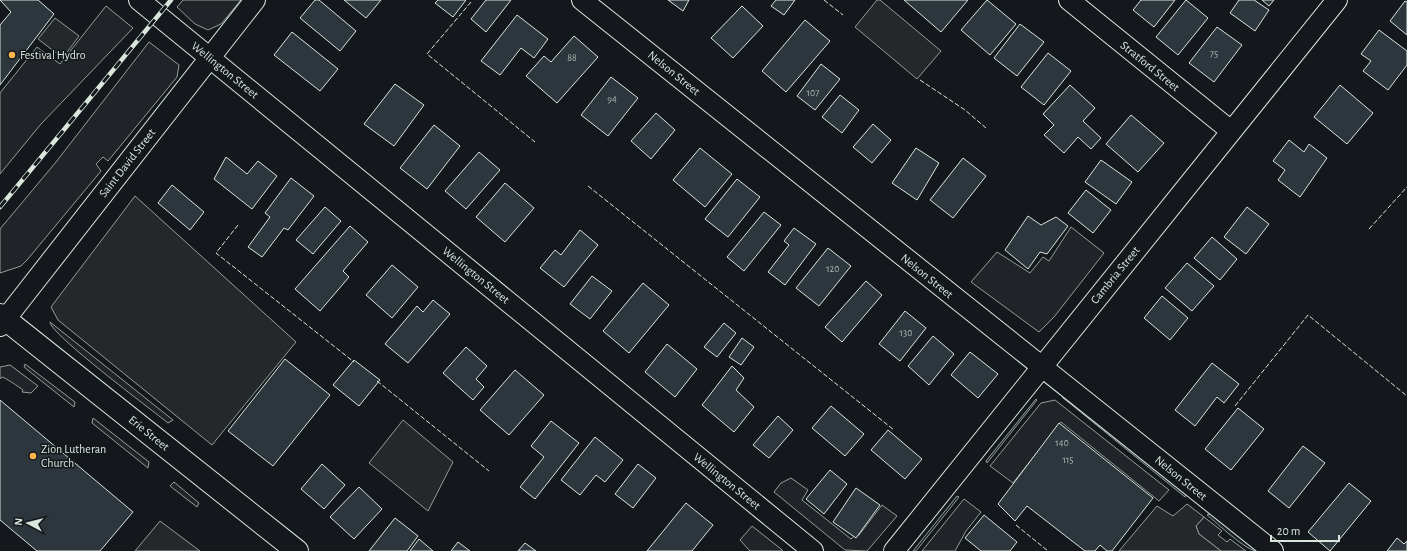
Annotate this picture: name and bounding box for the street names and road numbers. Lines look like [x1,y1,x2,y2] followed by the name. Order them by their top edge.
[189,39,261,101] street label: Wellington Street
[1118,39,1182,93] street label: Stratford Street
[646,48,702,98] street label: Nelson Street
[97,126,158,200] street label: Saint David Street
[440,244,512,306] street label: Wellington Street
[1088,244,1142,306] street label: Cambria Street
[899,251,955,301] street label: Nelson Street
[126,413,172,453] street label: Erie Street
[691,450,763,512] street label: Wellington Street
[1153,453,1209,503] street label: Nelson Street

